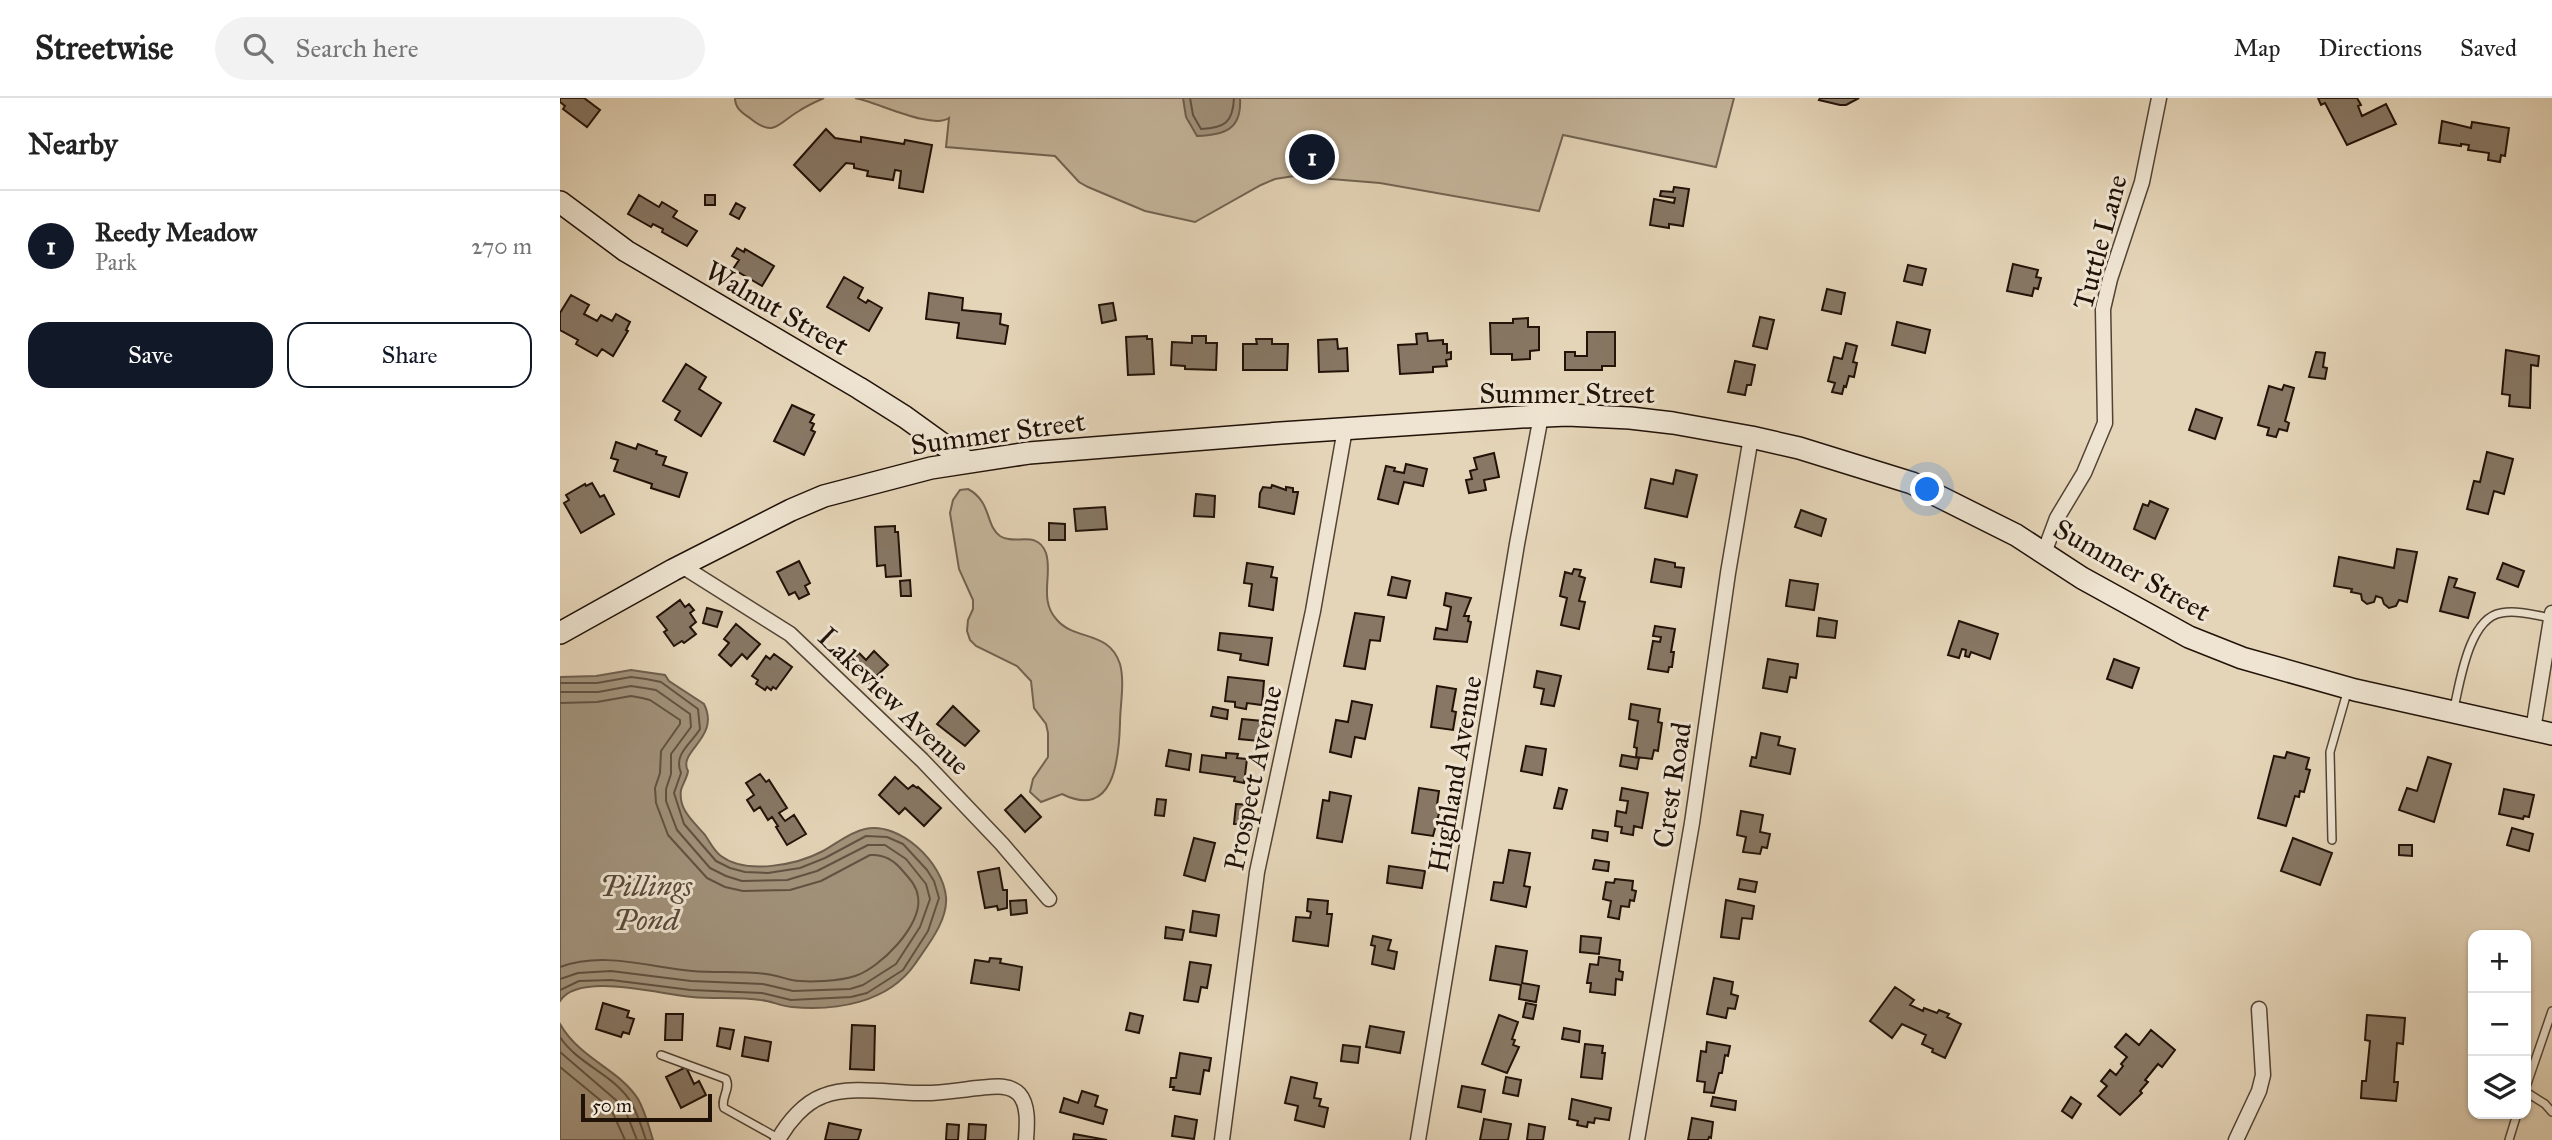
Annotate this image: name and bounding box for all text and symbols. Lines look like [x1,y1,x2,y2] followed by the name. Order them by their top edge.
[215,17,705,80] search box
[35,28,173,68] text: Streetwise
[239,29,277,67] icon: search
[295,32,418,64] text: Search here
[2234,33,2281,63] text: Map
[2319,33,2422,63] text: Directions
[2460,33,2517,63] text: Saved
[28,126,118,162] text: Nearby
[1289,131,1335,183] pin: 1
[2065,171,2135,313] street label: Tuttle Lane
[95,216,257,248] text: Reedy Meadow
[46,232,56,260] text: 1
[471,232,532,260] text: 270 m
[95,248,137,276] text: Park
[699,253,855,363] street label: Walnut Street
[28,322,273,388] button: Save
[287,322,532,388] button: Share
[1479,376,1655,411] street label: Summer Street
[909,403,1088,463] street label: Summer Street
[1910,472,1944,506] your location
[2047,511,2217,629] street label: Summer Street
[811,620,977,782] street label: Lakeview Avenue
[1420,673,1490,875] street label: Highland Avenue
[1216,682,1290,874] street label: Prospect Avenue
[1645,720,1699,850] street label: Crest Road
[600,868,693,938] water label: Pillings Pond
[2468,930,2531,1119] map controls
[2468,930,2531,993] button: +
[2468,993,2531,1056] button: −
[2468,1056,2531,1119] button: layers
[581,1091,712,1123] scale bar
[592,1094,632,1117] text: 50 m

